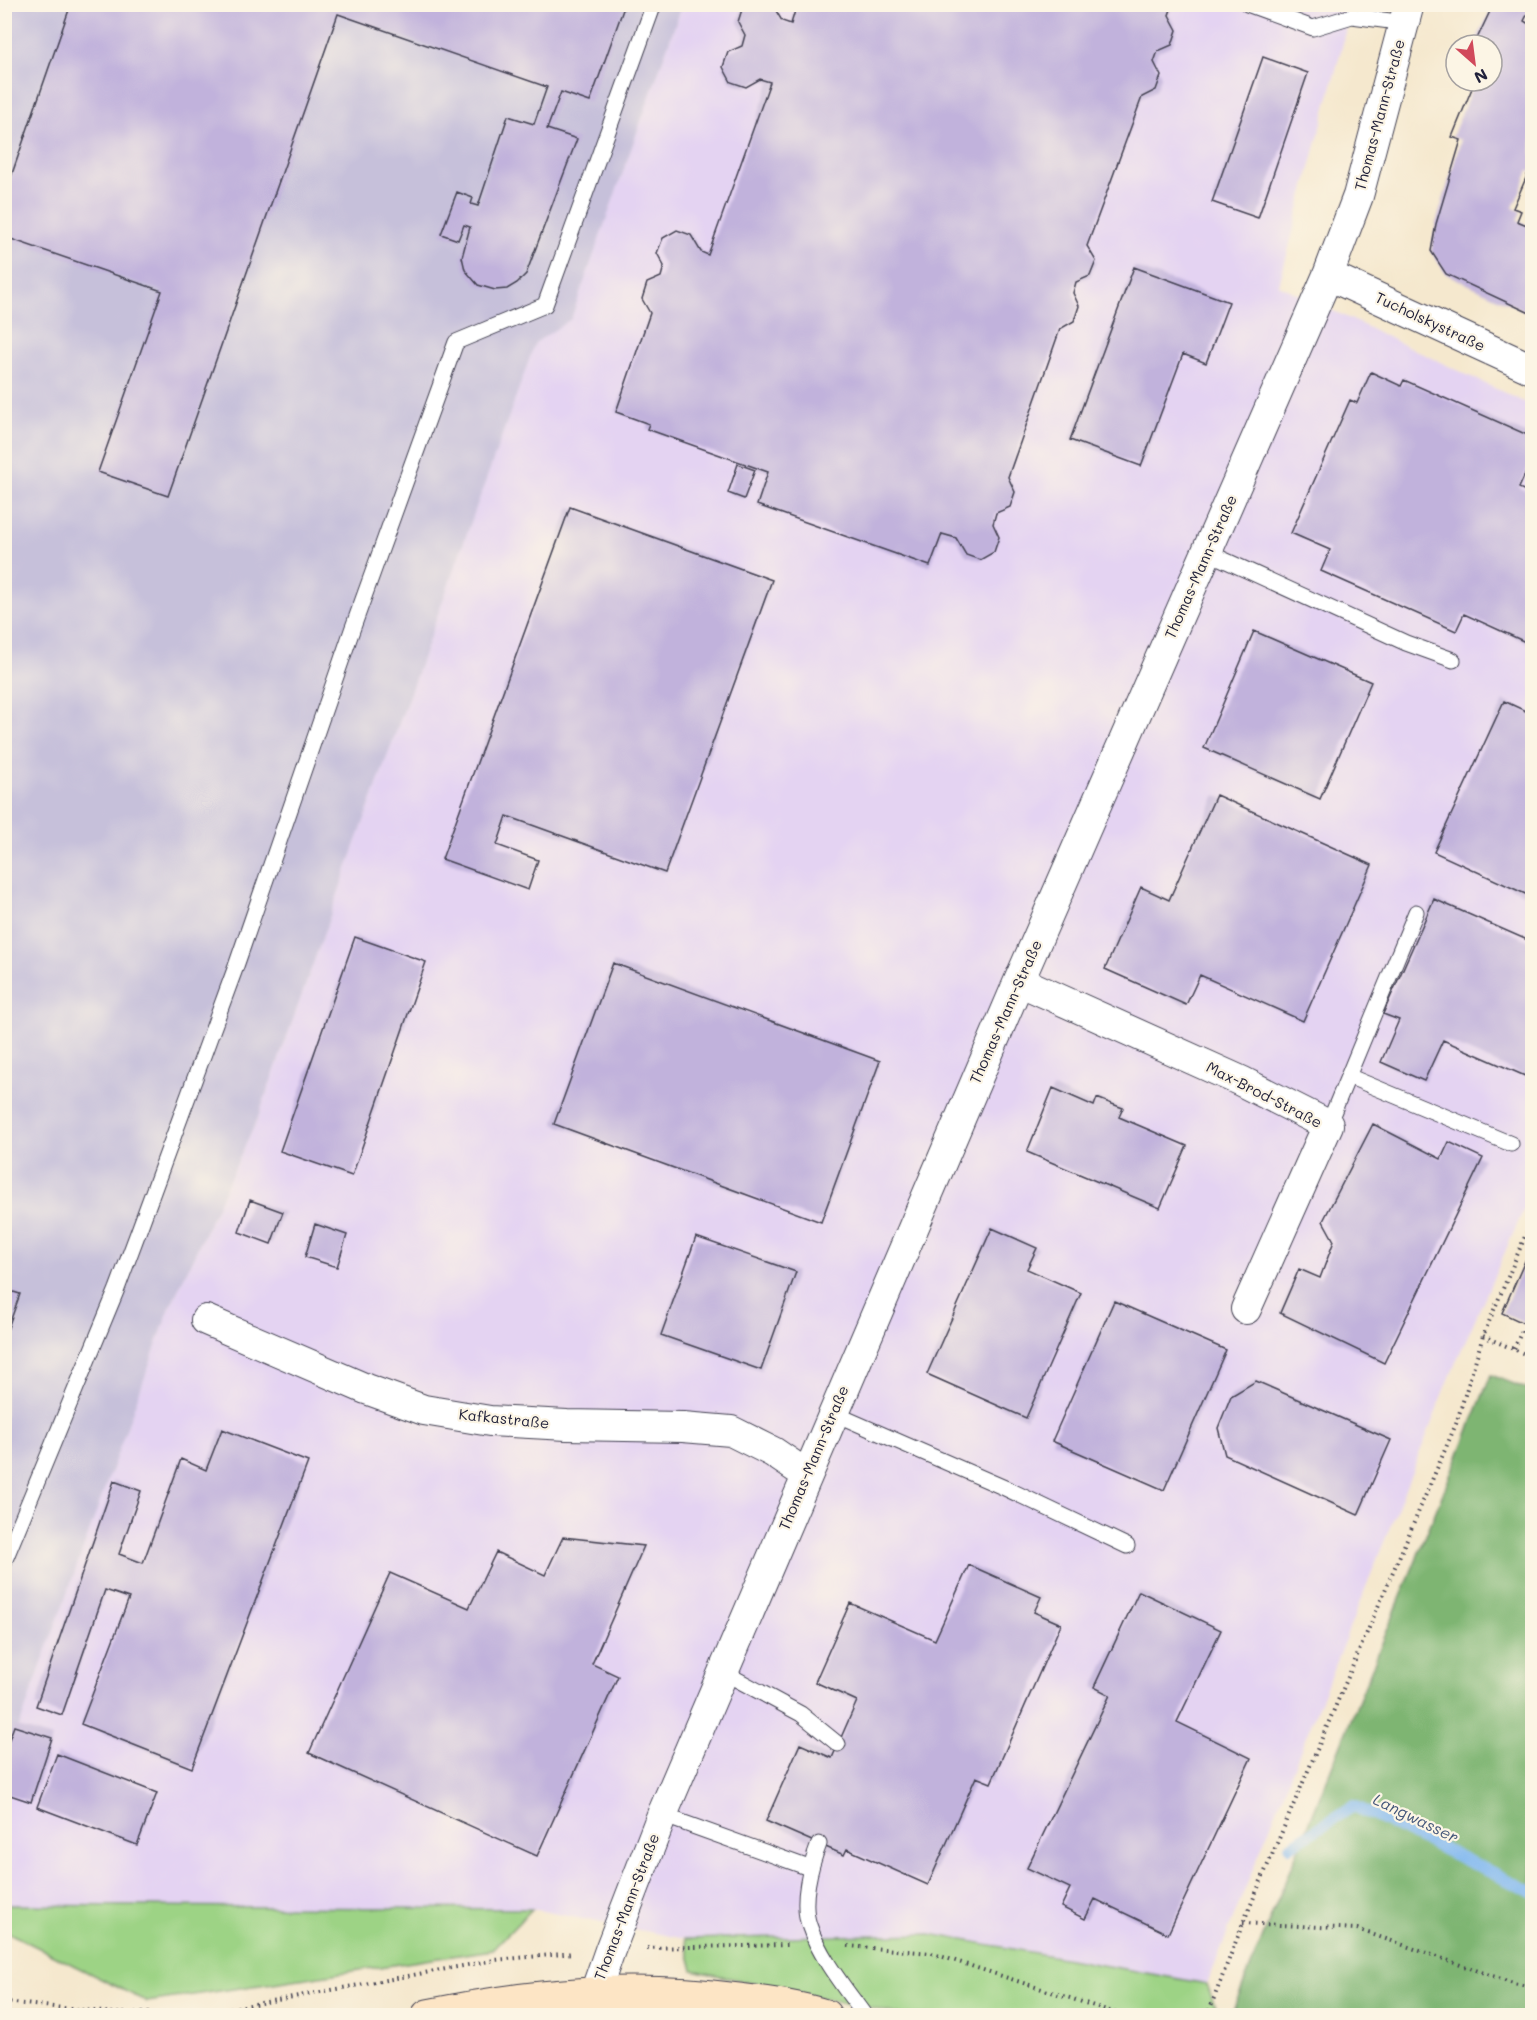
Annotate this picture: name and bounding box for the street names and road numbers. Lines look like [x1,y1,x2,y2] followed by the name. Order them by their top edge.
[1349,37,1409,192] street label: Thomas-Mann-Straße
[1372,287,1489,355] street label: Tucholskystraße
[1159,491,1241,642] street label: Thomas-Mann-Straße
[964,936,1046,1087] street label: Thomas-Mann-Straße
[1203,1056,1326,1132] street label: Max-Brod-Straße
[773,1382,853,1533] street label: Thomas-Mann-Straße
[458,1403,550,1433] street label: Kafkastraße
[589,1830,663,1983] street label: Thomas-Mann-Straße

